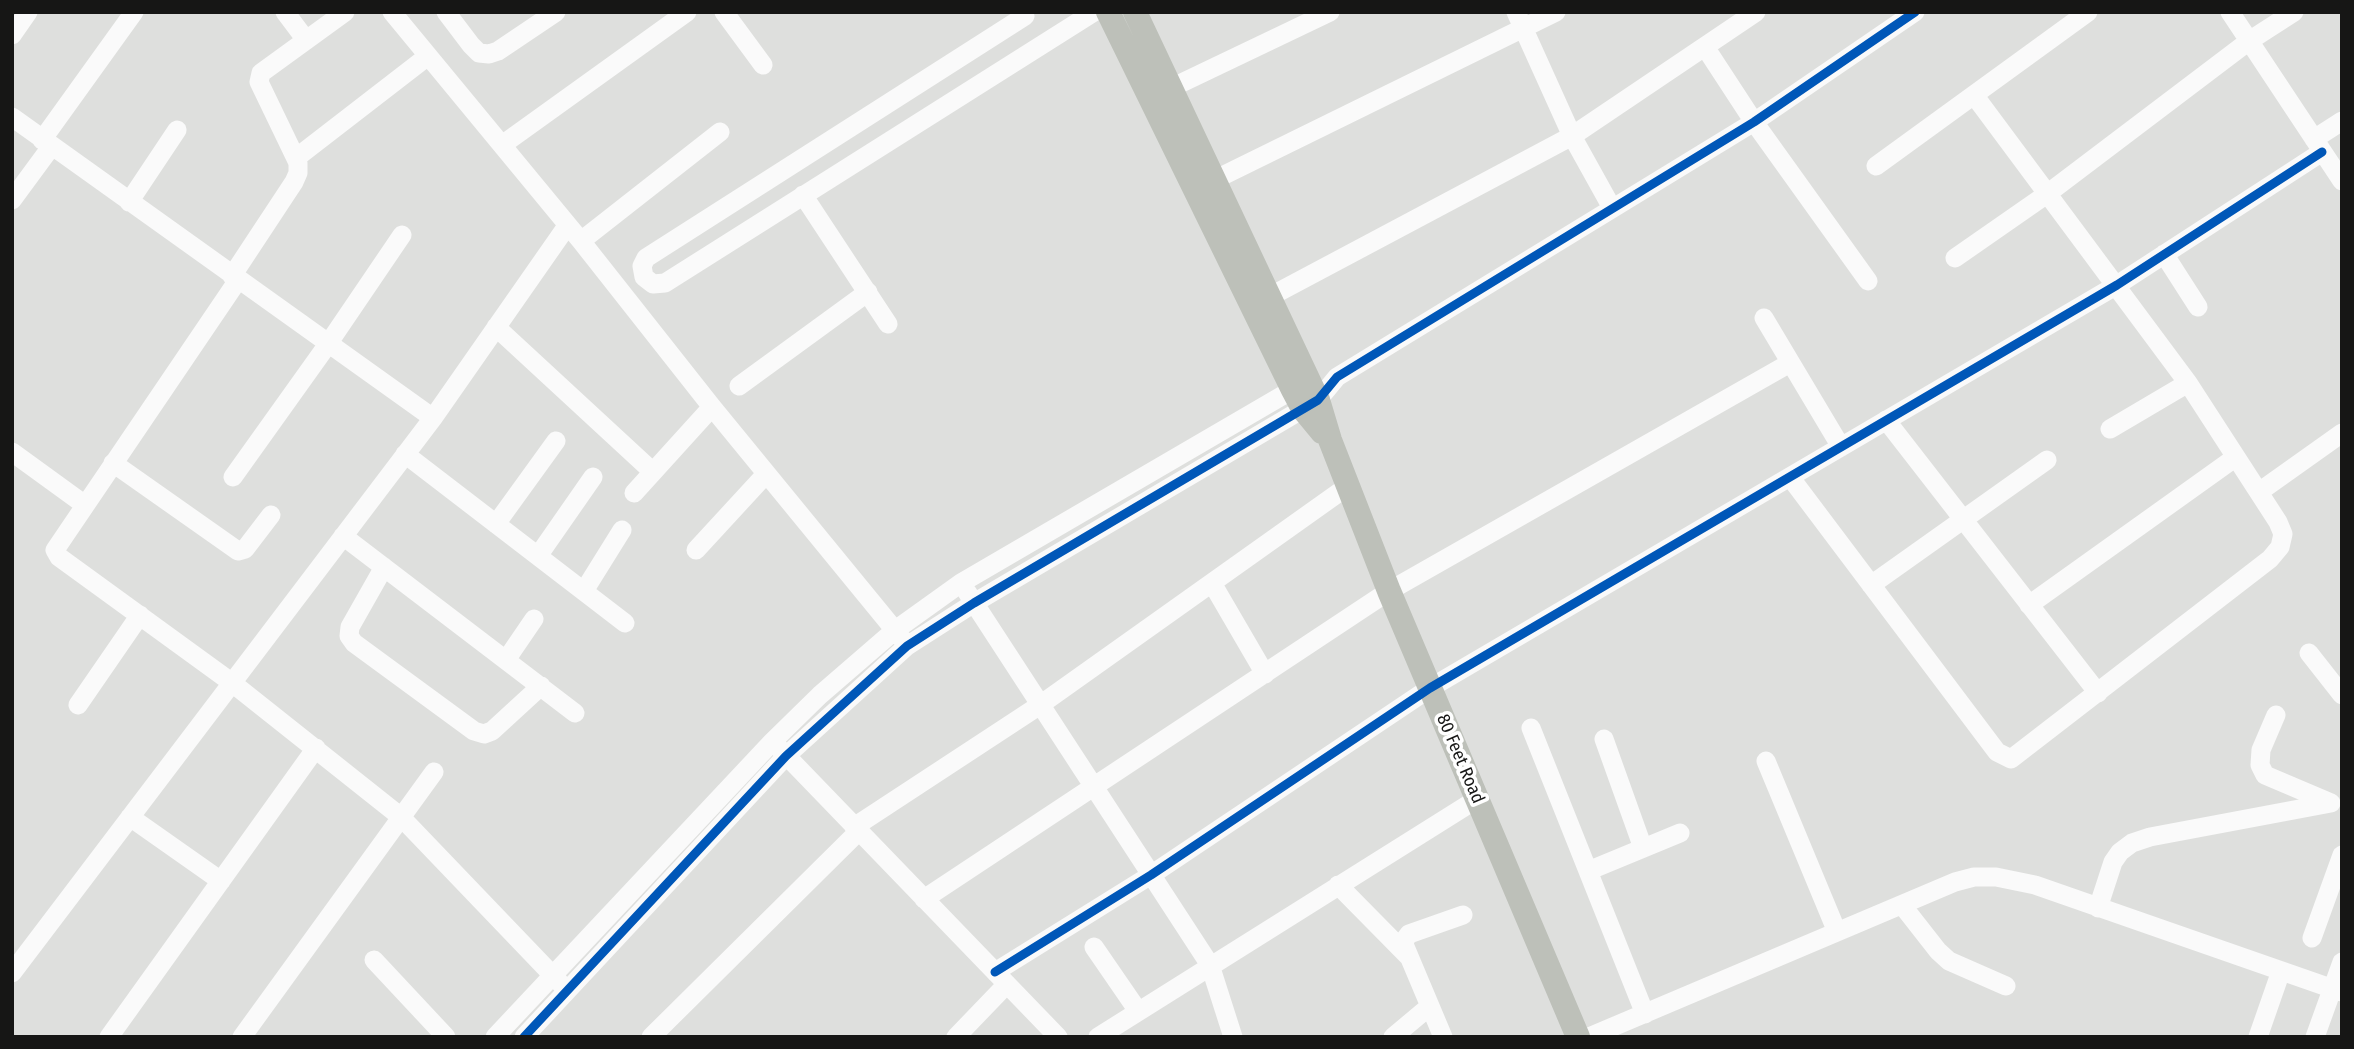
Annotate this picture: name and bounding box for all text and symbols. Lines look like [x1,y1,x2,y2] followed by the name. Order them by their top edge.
[1431,711,1489,807] street label: 80 Feet Road

